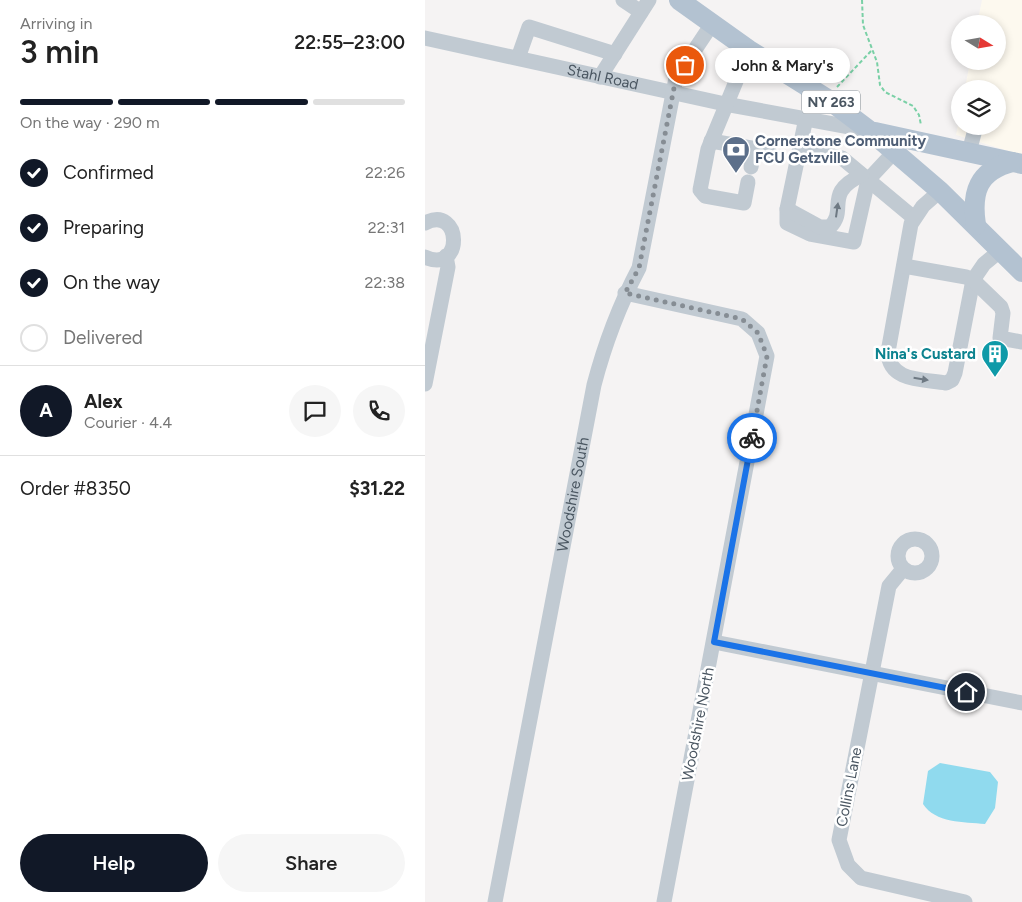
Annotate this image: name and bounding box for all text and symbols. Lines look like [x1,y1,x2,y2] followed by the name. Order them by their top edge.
[20,14,92,33] text: Arriving in
[951,15,1006,70] north arrow
[951,15,1006,135] map controls
[294,31,405,54] text: 22:55–23:00
[20,33,99,71] text: 3 min
[664,44,706,86] pin
[715,48,850,82] callout: John & Mary's
[671,51,699,79] icon: bag
[732,56,833,75] text: John & Mary's
[565,61,640,94] street label: Stahl Road
[951,80,1006,135] button: layers
[802,90,860,114] road number: NY 263
[20,113,160,132] text: On the way · 290 m
[755,132,927,167] place label: Cornerstone Community FCU Getzville
[721,135,751,174] bank icon: Cornerstone Community FCU Getzville
[20,159,48,187] icon: check
[63,161,154,184] text: Confirmed
[365,163,405,182] text: 22:26
[833,202,841,218] one-way arrow
[20,214,48,242] icon: check
[63,216,144,239] text: Preparing
[368,218,405,237] text: 22:31
[20,269,48,297] icon: check
[63,271,160,294] text: On the way
[365,273,405,292] text: 22:38
[63,326,143,349] text: Delivered
[980,339,1010,378] building icon: Nina's Custard
[875,345,976,363] place label: Nina's Custard
[914,375,930,383] one-way arrow
[289,385,341,437] button: chat
[353,385,405,437] button: phone
[84,390,123,413] text: Alex
[39,399,53,422] text: A
[84,413,172,432] text: Courier · 4.4
[727,413,777,463] courier
[738,424,766,452] icon: bike
[553,436,593,553] street label: Woodshire South
[20,477,131,500] text: Order #8350
[349,477,405,500] text: $31.22
[678,666,718,782] street label: Woodshire North
[945,671,987,713] pin
[952,678,980,706] icon: home
[832,746,866,828] street label: Collins Lane
[20,834,208,892] button: Help
[218,834,405,892] button: Share

